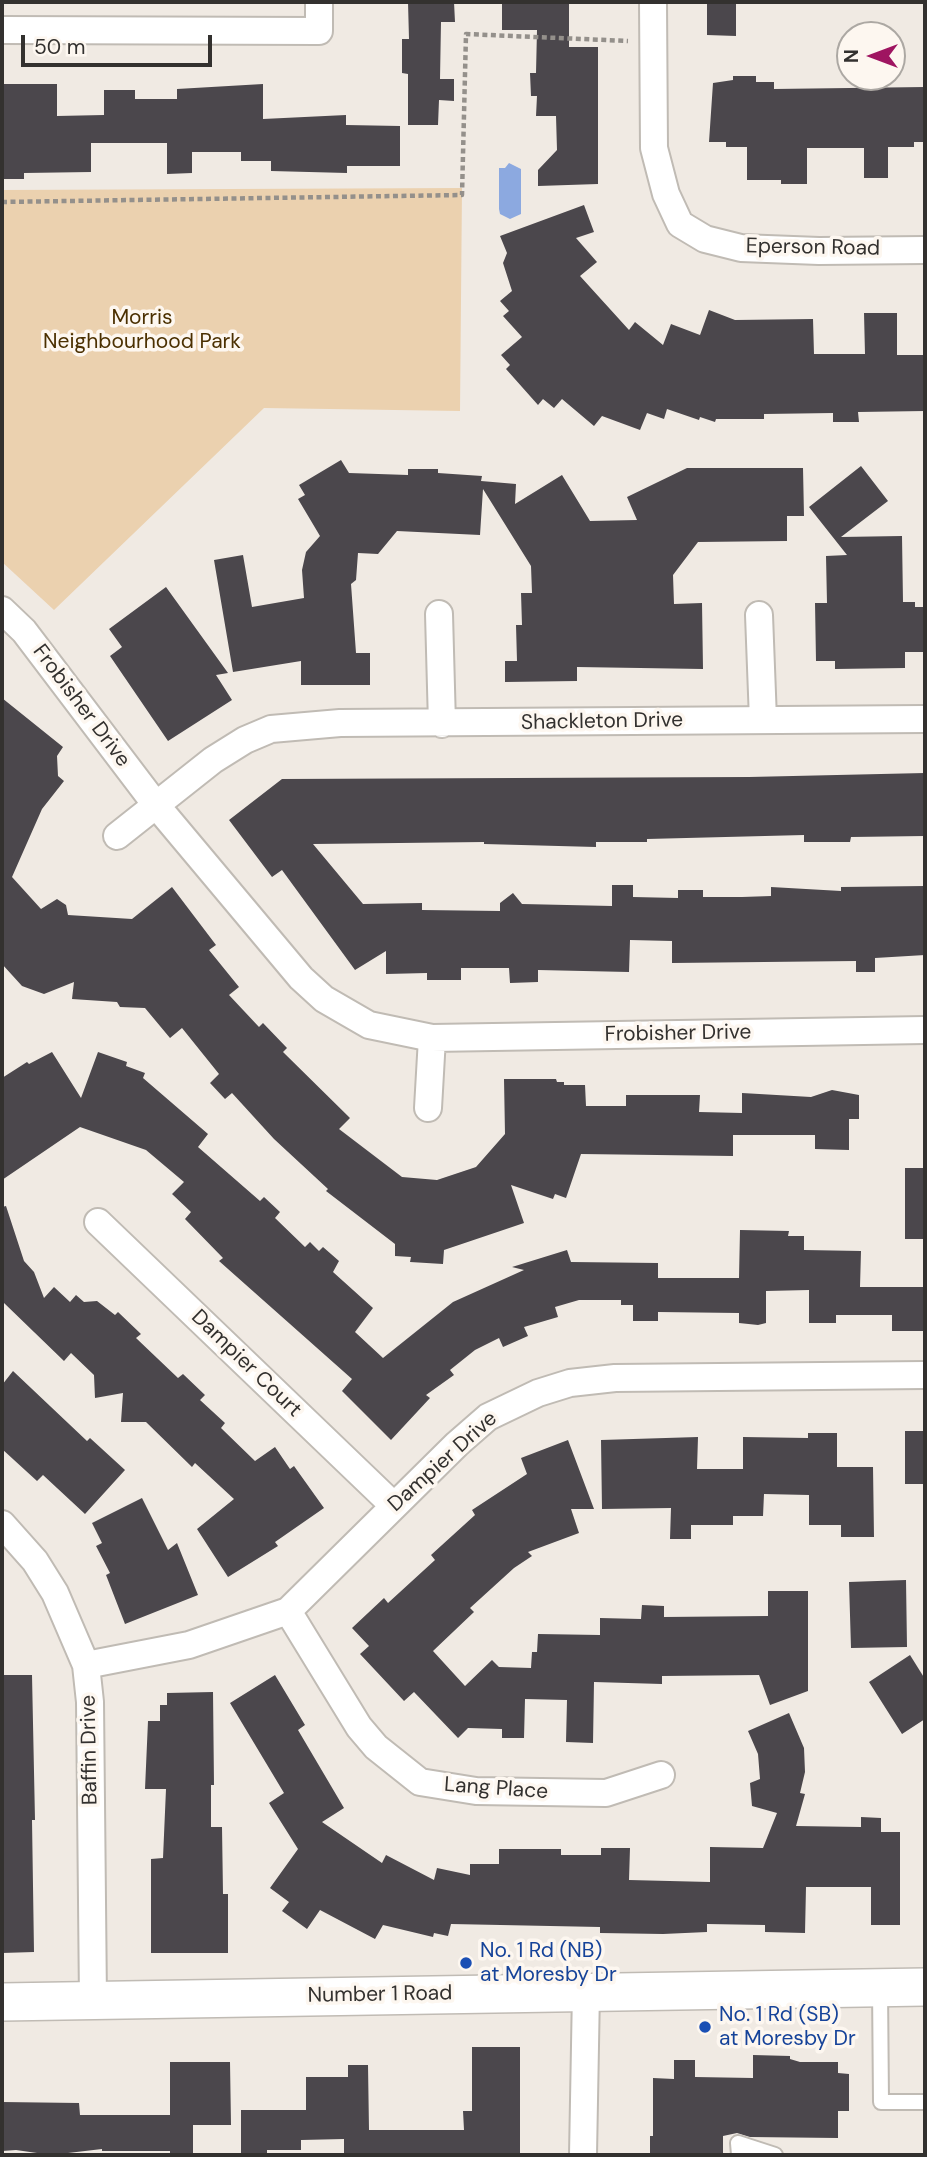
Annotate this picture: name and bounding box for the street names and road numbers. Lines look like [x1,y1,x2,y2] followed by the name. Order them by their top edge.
[746,234,880,262] street label: Eperson Road
[27,640,135,772] street label: Frobisher Drive
[521,708,683,736] street label: Shackleton Drive
[604,1020,752,1048] street label: Frobisher Drive
[186,1305,306,1423] street label: Dampier Court
[383,1407,503,1517] street label: Dampier Drive
[76,1695,104,1805] street label: Baffin Drive
[443,1773,549,1805] street label: Lang Place
[307,1981,453,2009] street label: Number 1 Road

